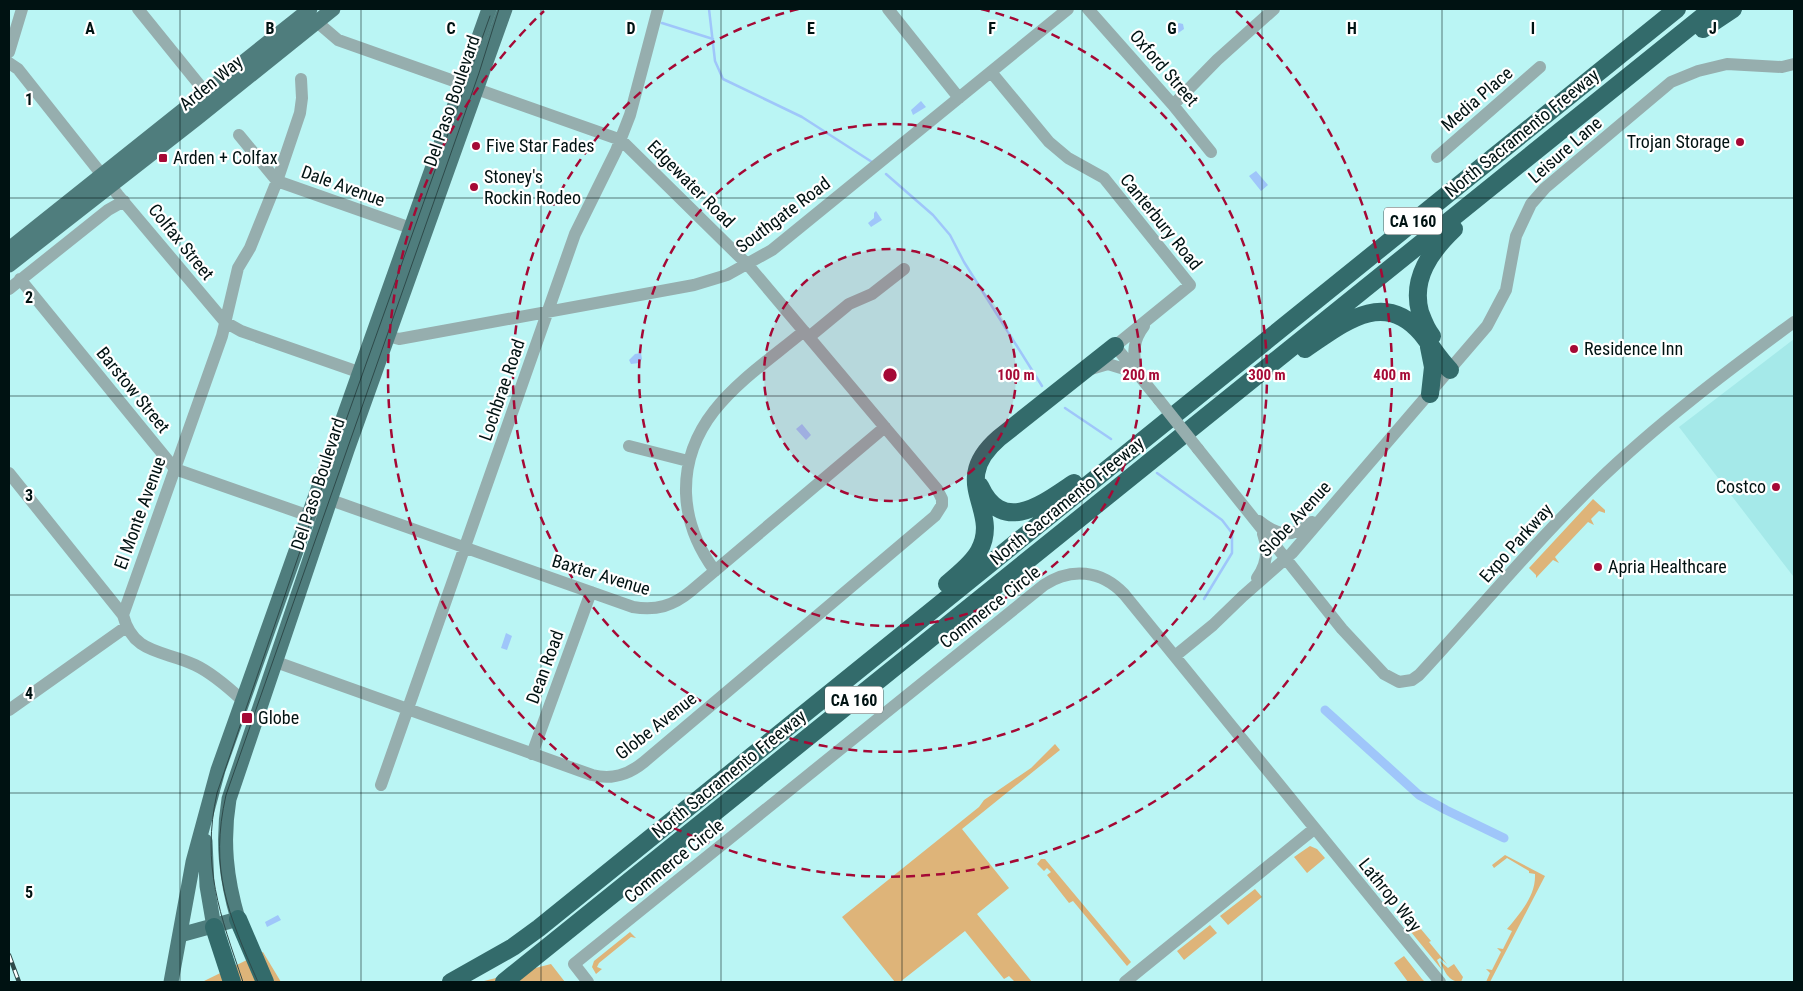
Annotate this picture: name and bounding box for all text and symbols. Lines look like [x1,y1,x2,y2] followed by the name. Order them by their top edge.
[85,19,95,38] text: A
[266,19,275,38] text: B
[446,19,456,38] text: C
[626,19,636,38] text: D
[807,19,815,38] text: E
[988,19,996,38] text: F
[1167,19,1177,38] text: G
[1347,19,1357,38] text: H
[1531,19,1535,38] text: I
[1709,19,1717,38] text: J
[1126,25,1203,110] street label: Oxford Street
[419,33,484,169] street label: Del Paso Boulevard
[175,50,247,114] street label: Arden Way
[1437,62,1517,135] street label: Media Place
[1441,64,1603,201] street label: North Sacramento Freeway
[25,90,33,109] text: 1
[1524,112,1606,187] street label: Leisure Lane
[1627,131,1730,152] place label: Trojan Storage
[486,135,594,156] place label: Five Star Fades
[643,136,739,232] street label: Edgewater Road
[1734,136,1746,148] marker: Trojan Storage
[470,140,482,152] marker: Five Star Fades
[173,147,278,168] place label: Arden + Colfax
[157,152,169,164] marker: Arden + Colfax
[299,161,388,210] street label: Dale Avenue
[484,166,581,208] place label: Stoney's Rockin Rodeo
[1116,169,1207,274] street label: Canterbury Road
[731,172,834,257] street label: Southgate Road
[468,181,480,193] marker: Stoney's Rockin Rodeo
[144,199,218,284] street label: Colfax Street
[1384,208,1442,235] road number: CA 160
[25,288,33,307] text: 2
[474,336,529,443] street label: Lochbrae Road
[1584,338,1683,359] place label: Residence Inn
[92,343,174,437] street label: Barstow Street
[1568,343,1580,355] marker: Residence Inn
[881,366,899,384] centre of rings
[997,366,1035,384] text: 100 m
[1122,366,1160,384] text: 200 m
[1248,366,1286,384] text: 300 m
[1373,366,1411,384] text: 400 m
[286,415,349,552] street label: Del Paso Boulevard
[986,432,1148,569] street label: North Sacramento Freeway
[109,454,170,572] street label: El Monte Avenue
[1254,476,1335,561] street label: Slobe Avenue
[1716,476,1766,497] place label: Costco
[1770,481,1782,493] marker: Costco
[25,486,33,505] text: 3
[1475,499,1557,586] street label: Expo Parkway
[550,550,653,599] street label: Baxter Avenue
[1608,556,1727,577] place label: Apria Healthcare
[935,561,1044,652] street label: Commerce Circle
[1592,561,1604,573] marker: Apria Healthcare
[522,627,567,706] street label: Dean Road
[25,684,33,703] text: 4
[825,686,883,714] road number: CA 160
[611,687,700,764] street label: Globe Avenue
[648,705,810,842] street label: North Sacramento Freeway
[258,707,299,728] place label: Globe
[240,711,254,725] marker: Globe
[620,814,728,907] street label: Commerce Circle
[1355,854,1427,936] street label: Lathrop Way
[25,883,33,902] text: 5

